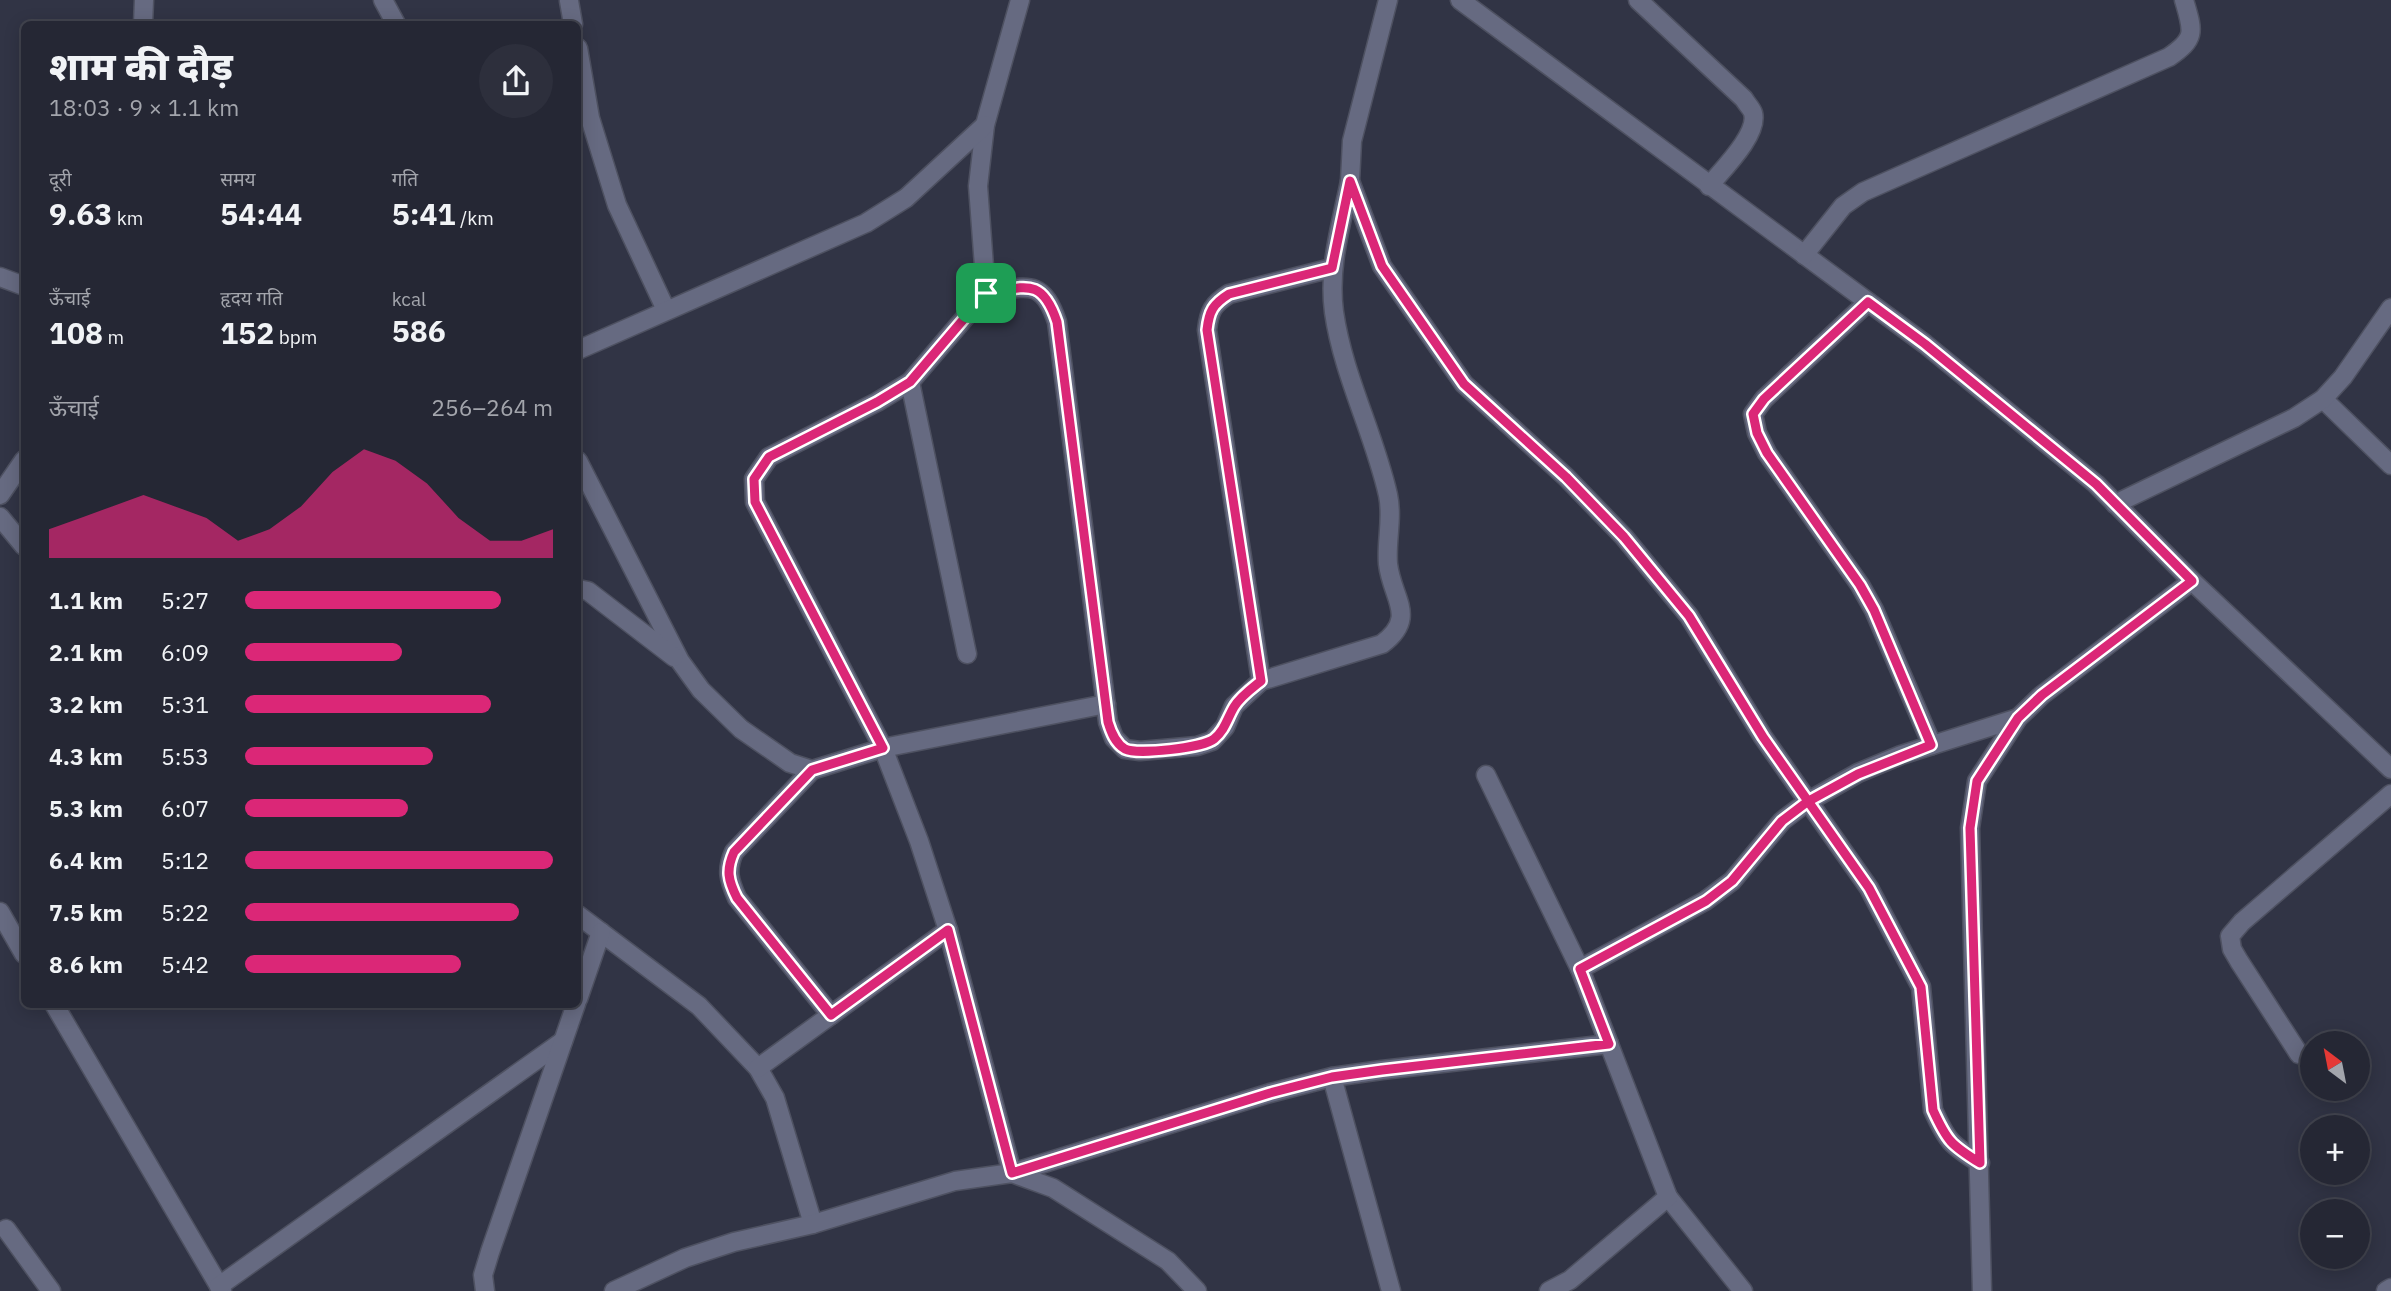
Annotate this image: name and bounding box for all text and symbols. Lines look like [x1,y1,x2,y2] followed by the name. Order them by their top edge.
[49,41,233,90] text: शाम की दौड़
[479,44,553,118] button: share
[49,92,239,122] text: 18:03 · 9 × 1.1 km
[49,167,72,191] text: दूरी
[220,167,256,191] text: समय
[392,167,418,191] text: गति
[49,194,112,233] text: 9.63
[220,194,302,233] text: 54:44
[392,194,456,233] text: 5:41
[112,206,143,230] text: km
[456,206,494,230] text: /km
[956,263,1016,323] pin
[967,274,1005,312] icon: arrive
[49,286,90,310] text: ऊँचाई
[220,286,283,310] text: हृदय गति
[392,287,426,311] text: kcal
[392,311,446,350] text: 586
[49,313,103,352] text: 108
[220,313,274,352] text: 152
[103,325,124,349] text: m
[274,325,317,349] text: bpm
[49,392,99,422] text: ऊँचाई
[431,392,553,422] text: 256–264 m
[49,585,123,615] text: 1.1 km
[161,585,209,615] text: 5:27
[49,637,123,667] text: 2.1 km
[161,637,209,667] text: 6:09
[49,689,123,719] text: 3.2 km
[161,689,209,719] text: 5:31
[49,741,123,771] text: 4.3 km
[161,741,209,771] text: 5:53
[49,793,123,823] text: 5.3 km
[161,793,209,823] text: 6:07
[49,845,123,875] text: 6.4 km
[161,845,209,875] text: 5:12
[49,897,123,927] text: 7.5 km
[161,897,209,927] text: 5:22
[49,949,123,979] text: 8.6 km
[161,949,209,979] text: 5:42
[2300,1031,2370,1101] north arrow
[2300,1031,2370,1269] map controls
[2300,1115,2370,1185] button: +
[2300,1199,2370,1269] button: −

